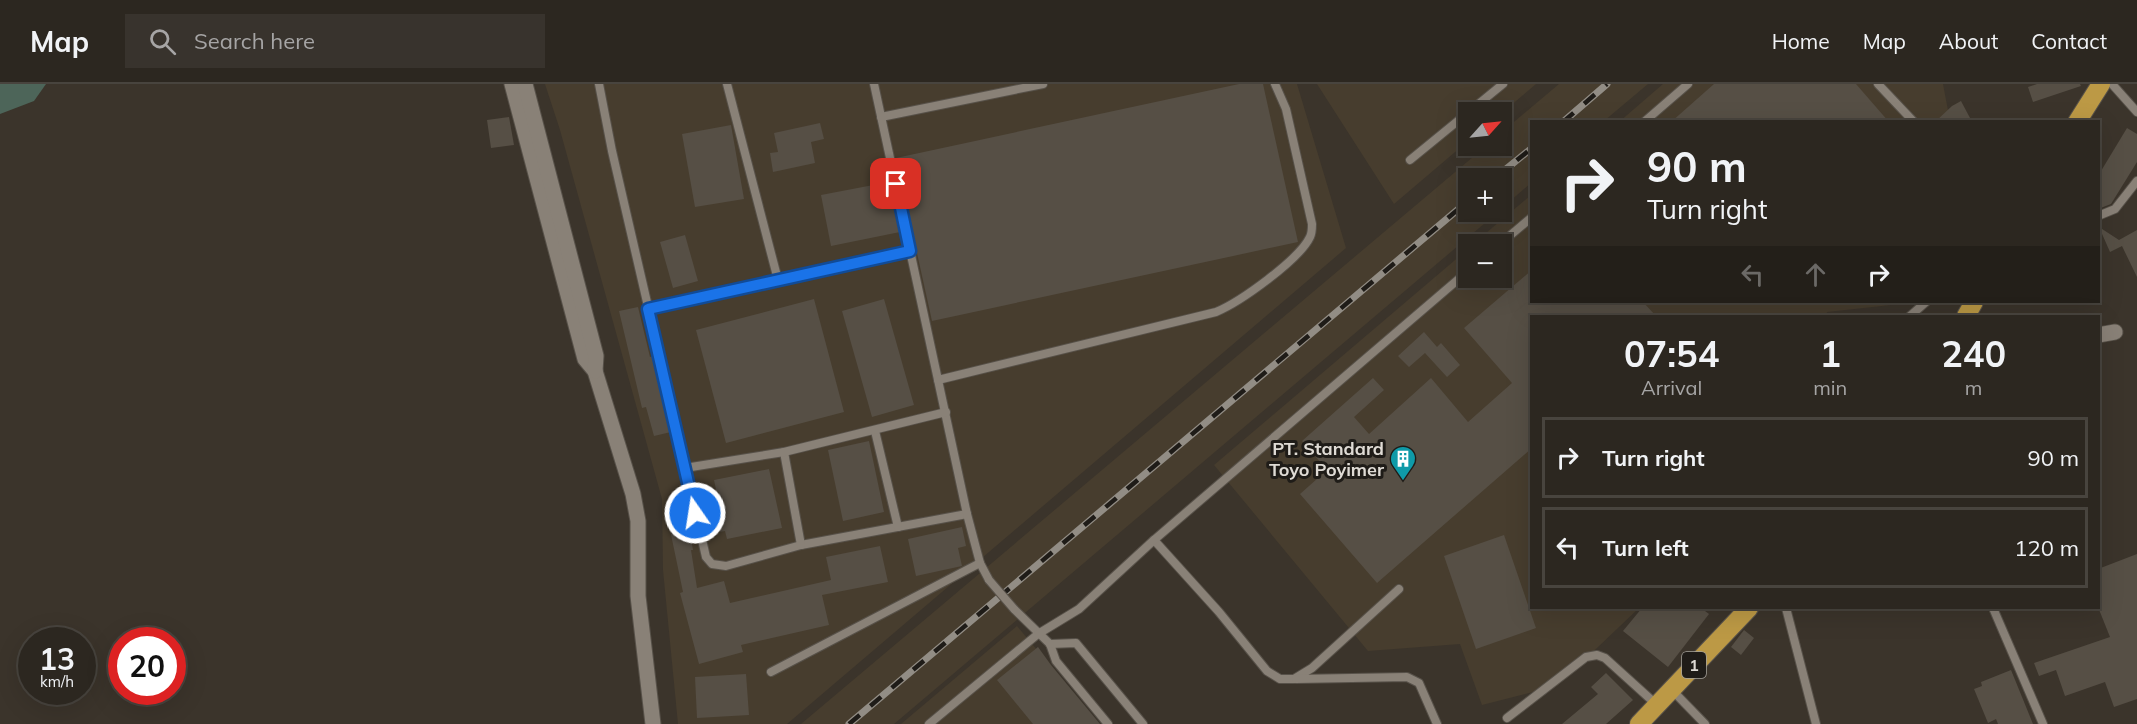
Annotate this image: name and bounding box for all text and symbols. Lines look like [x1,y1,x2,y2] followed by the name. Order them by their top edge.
[125,14,545,68] search box
[30,24,89,59] text: Map
[146,25,179,58] icon: search
[194,27,315,55] text: Search here
[1772,28,1830,54] text: Home
[1863,28,1906,54] text: Map
[1939,28,1998,54] text: About
[2031,28,2107,54] text: Contact
[1458,102,1512,156] north arrow
[1458,102,1512,288] map controls
[1647,140,1747,193] text: 90 m
[1548,144,1626,222] icon: right
[870,158,921,209] pin
[879,167,912,200] icon: arrive
[1458,168,1512,222] button: +
[1647,192,1767,226] text: Turn right
[1458,234,1512,288] button: −
[1736,258,1769,291] icon: left
[1799,258,1832,291] icon: ahead
[1862,258,1895,291] icon: right
[1624,331,1719,376] text: 07:54
[1819,331,1841,376] text: 1
[1941,331,2006,376] text: 240
[1641,375,1702,400] text: Arrival
[1813,375,1847,400] text: min
[1965,375,1982,400] text: m
[1269,437,1385,481] place label: PT. Standard Toyo Poyimer
[1551,441,1584,474] icon: right
[1388,444,1418,482] building icon: PT. Standard Toyo Poyimer
[1602,444,1705,472] text: Turn right
[2028,444,2079,472] text: 90 m
[663,481,727,545] position arrow
[1551,531,1584,564] icon: left
[1602,534,1689,562] text: Turn left
[2014,534,2079,562] text: 120 m
[108,627,186,705] speed limit sign: 20
[39,640,75,678] text: 13
[1682,652,1706,678] road number: 1
[40,672,74,691] text: km/h

